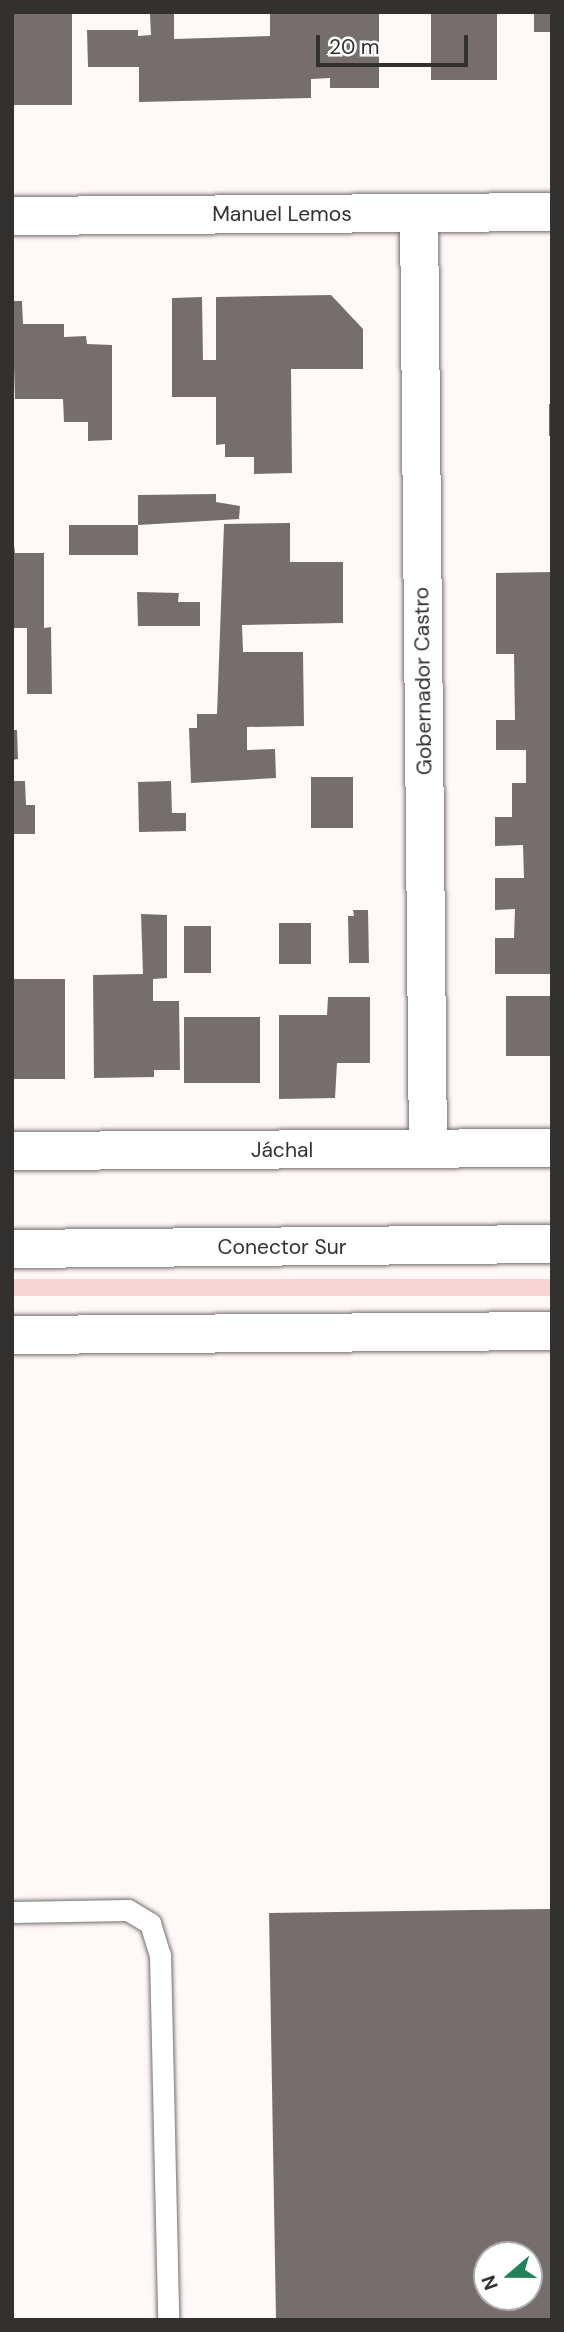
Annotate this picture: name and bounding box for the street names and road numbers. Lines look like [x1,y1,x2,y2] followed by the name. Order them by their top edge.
[212,201,352,227] street label: Manuel Lemos
[409,587,437,775] street label: Gobernador Castro
[251,1137,313,1163] street label: Jáchal
[218,1234,346,1260] street label: Conector Sur

